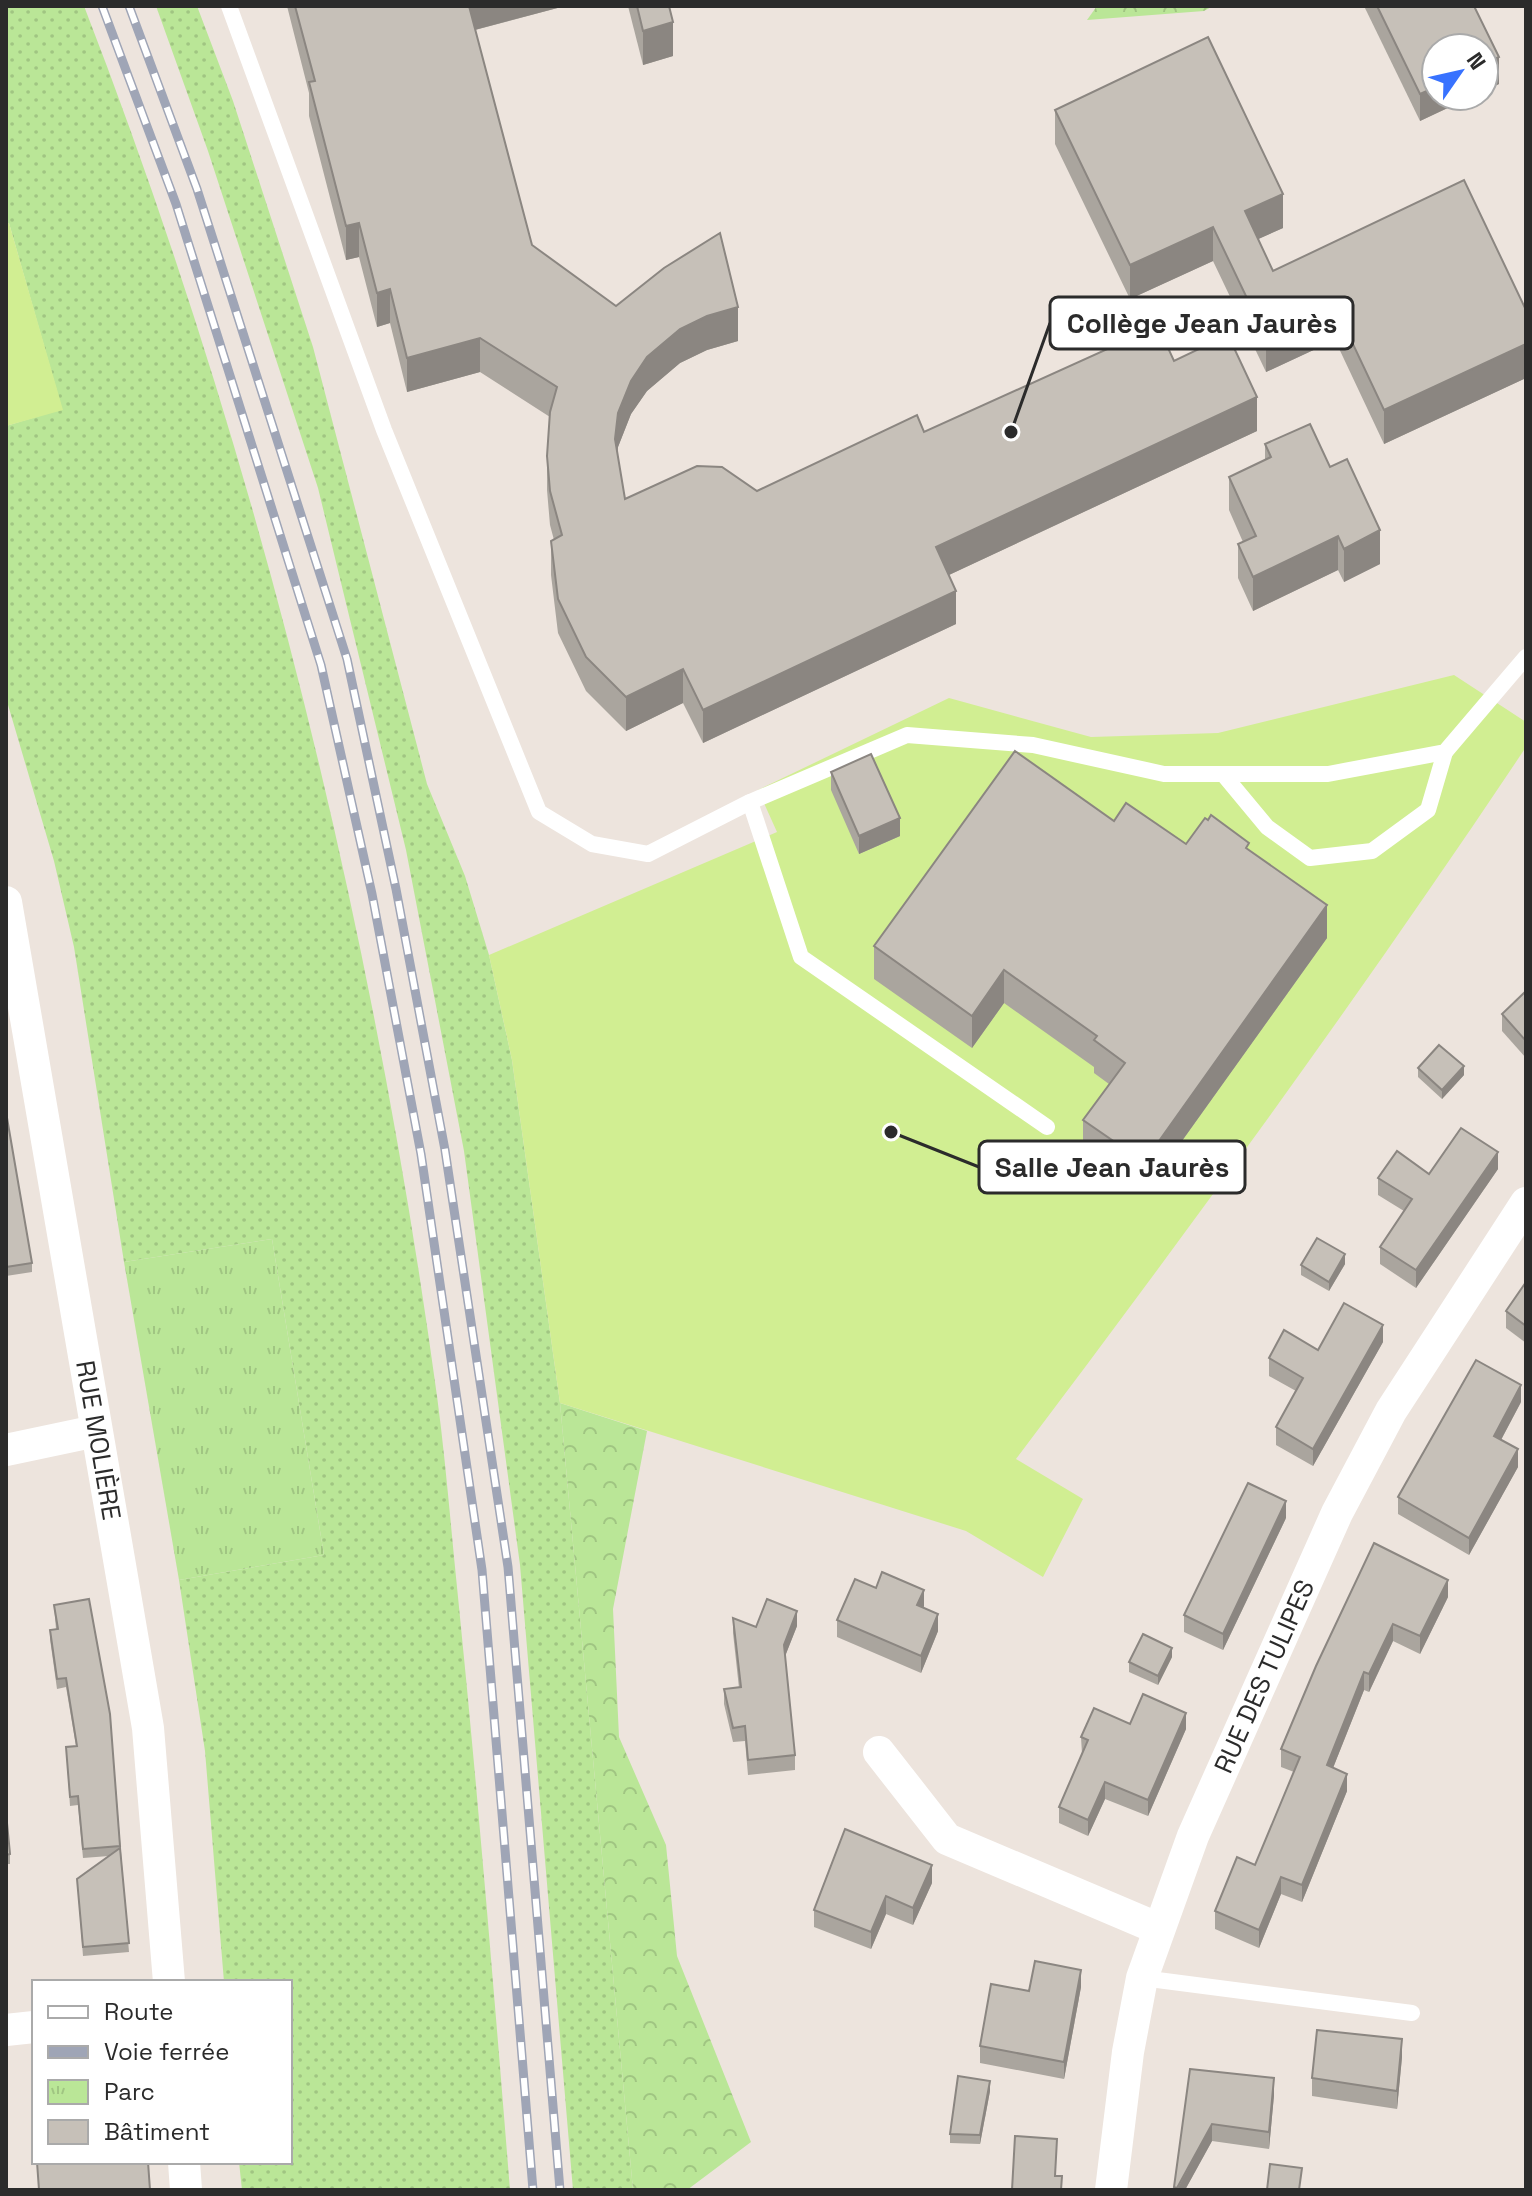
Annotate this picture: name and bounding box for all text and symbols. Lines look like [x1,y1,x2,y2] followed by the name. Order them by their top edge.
[1420,32,1500,112] north arrow
[1461,47,1492,75] text: N
[1050,297,1353,349] callout: Collège Jean Jaurès
[1067,305,1337,341] text: Collège Jean Jaurès
[979,1141,1245,1193] callout: Salle Jean Jaurès
[995,1149,1229,1185] text: Salle Jean Jaurès
[68,1358,129,1522] street label: RUE MOLIÈRE
[1206,1574,1322,1778] street label: RUE DES TULIPES
[32,1980,292,2164] legend
[104,1996,173,2027] text: Route
[104,2036,229,2067] text: Voie ferrée
[104,2076,155,2107] text: Parc
[104,2116,210,2147] text: Bâtiment

